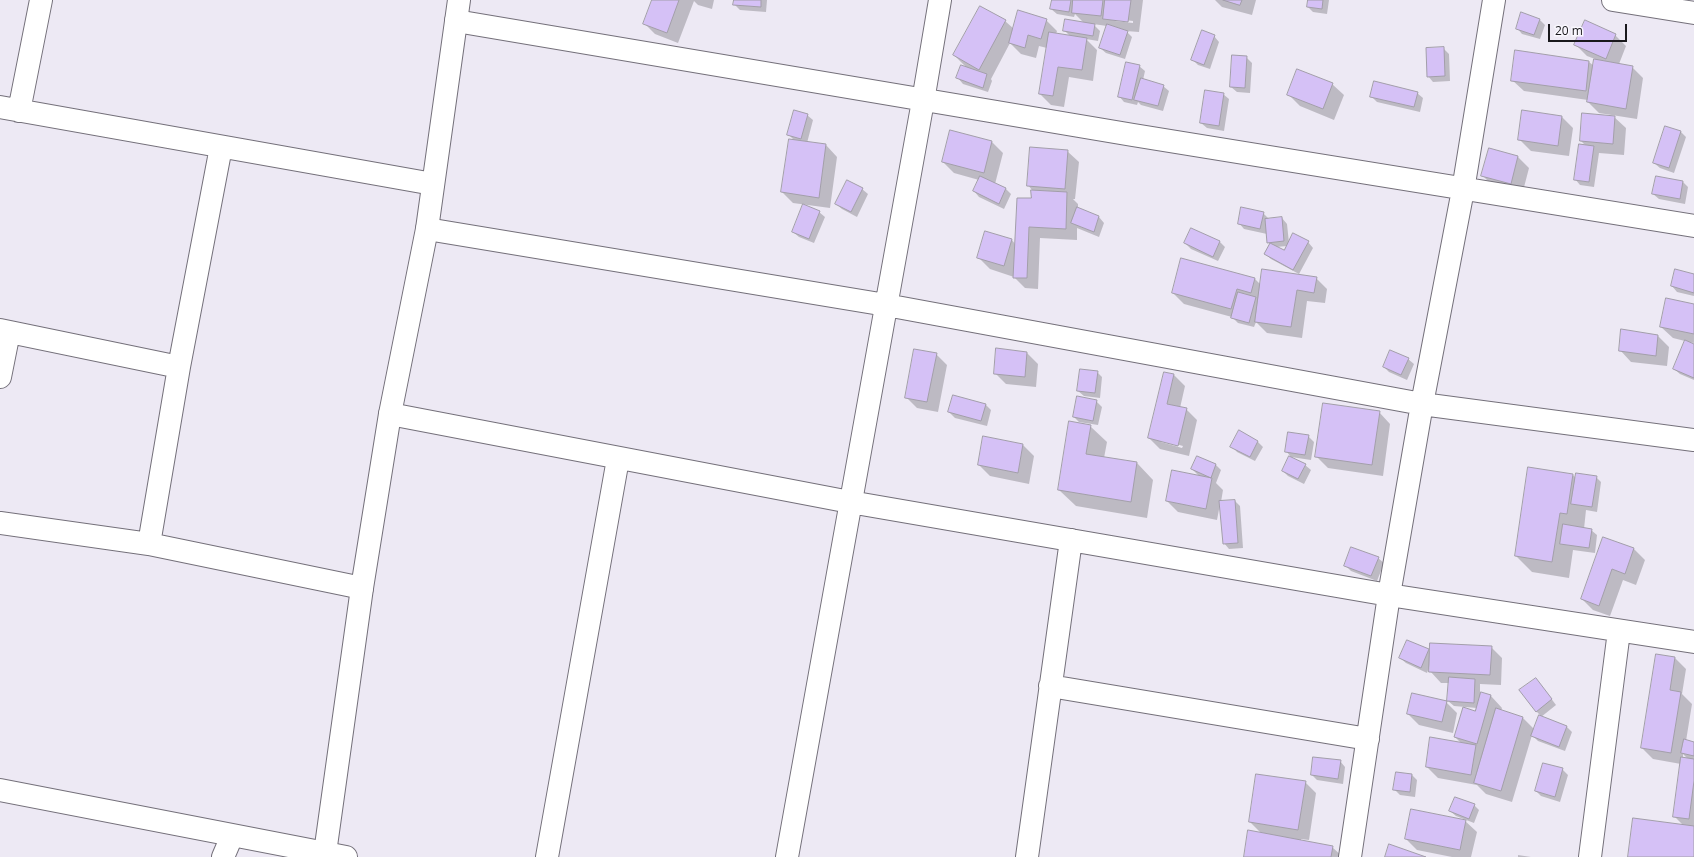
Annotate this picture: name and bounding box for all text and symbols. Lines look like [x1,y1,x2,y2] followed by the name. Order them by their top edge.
[1550,16,1629,42] scale bar
[1555,22,1583,39] text: 20 m

